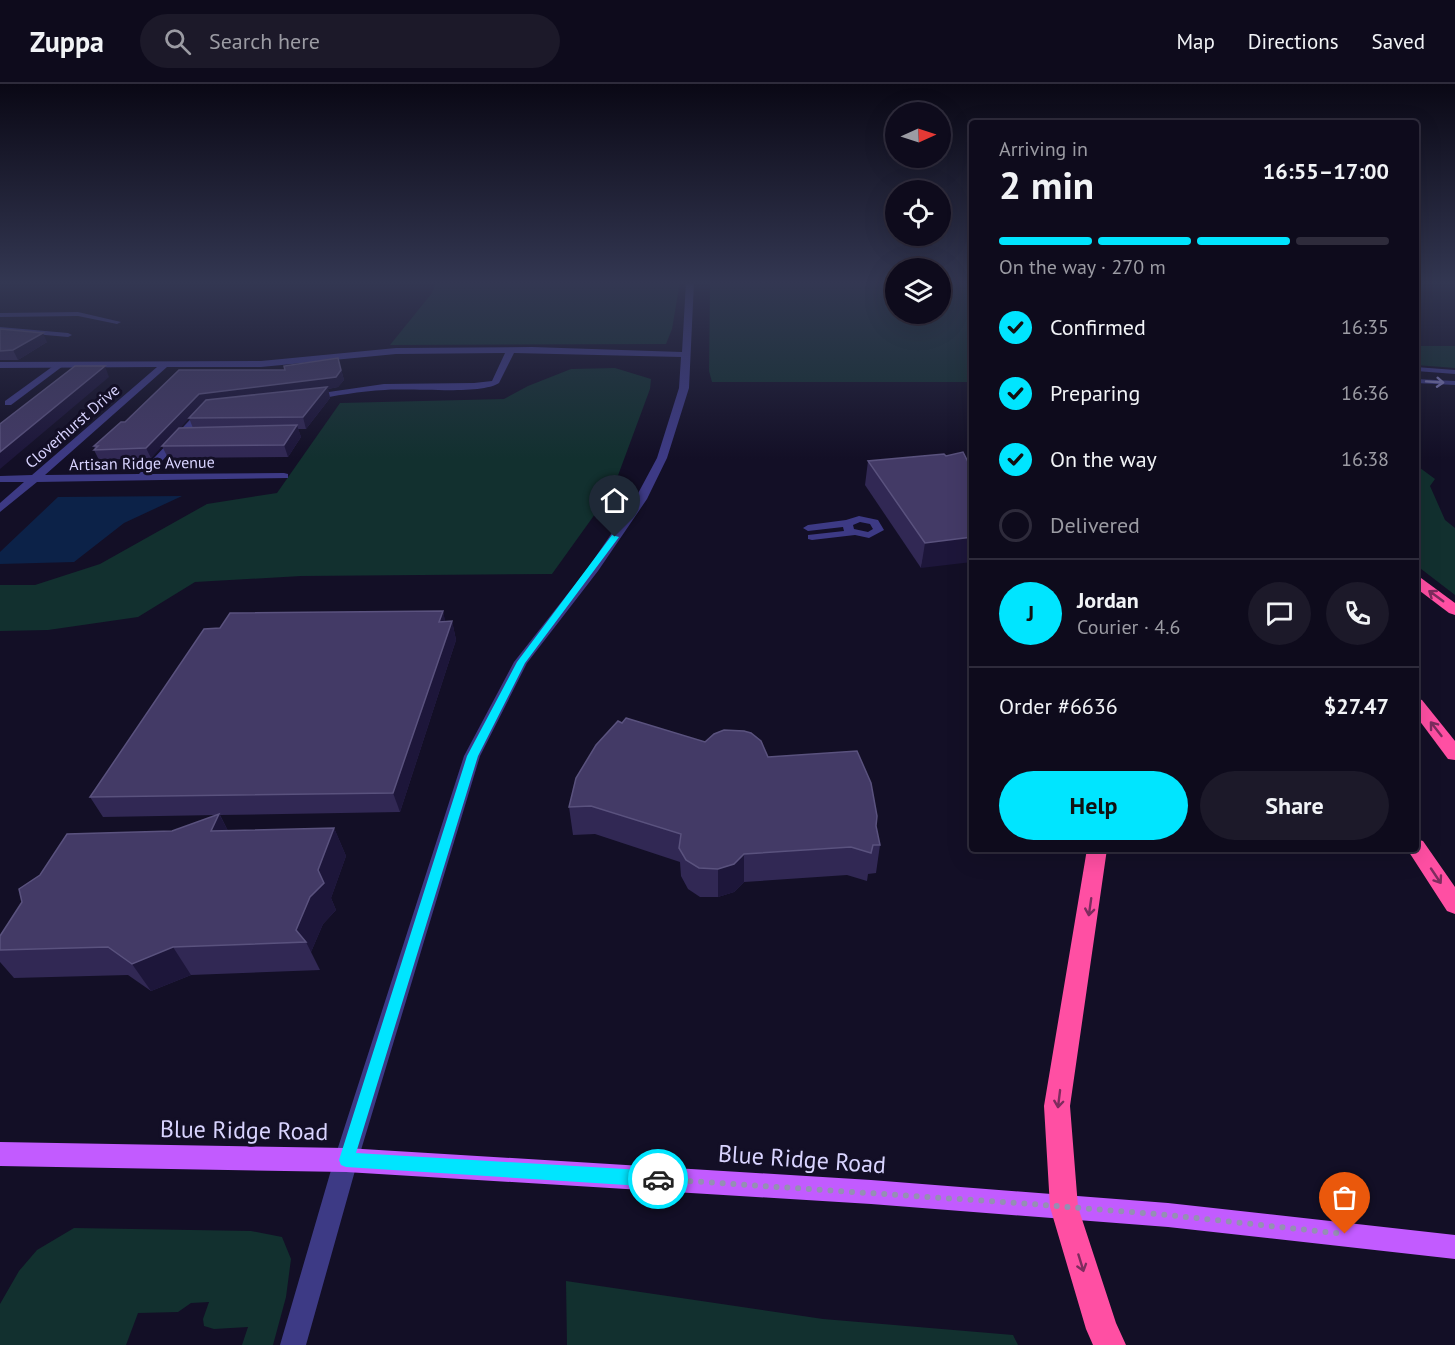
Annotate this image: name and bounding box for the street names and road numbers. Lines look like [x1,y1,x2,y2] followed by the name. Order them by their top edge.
[21,380,123,472] street label: Cloverhurst Drive
[69,452,215,474] street label: Artisan Ridge Avenue
[160,1113,328,1147] street label: Blue Ridge Road
[717,1138,887,1180] street label: Blue Ridge Road

